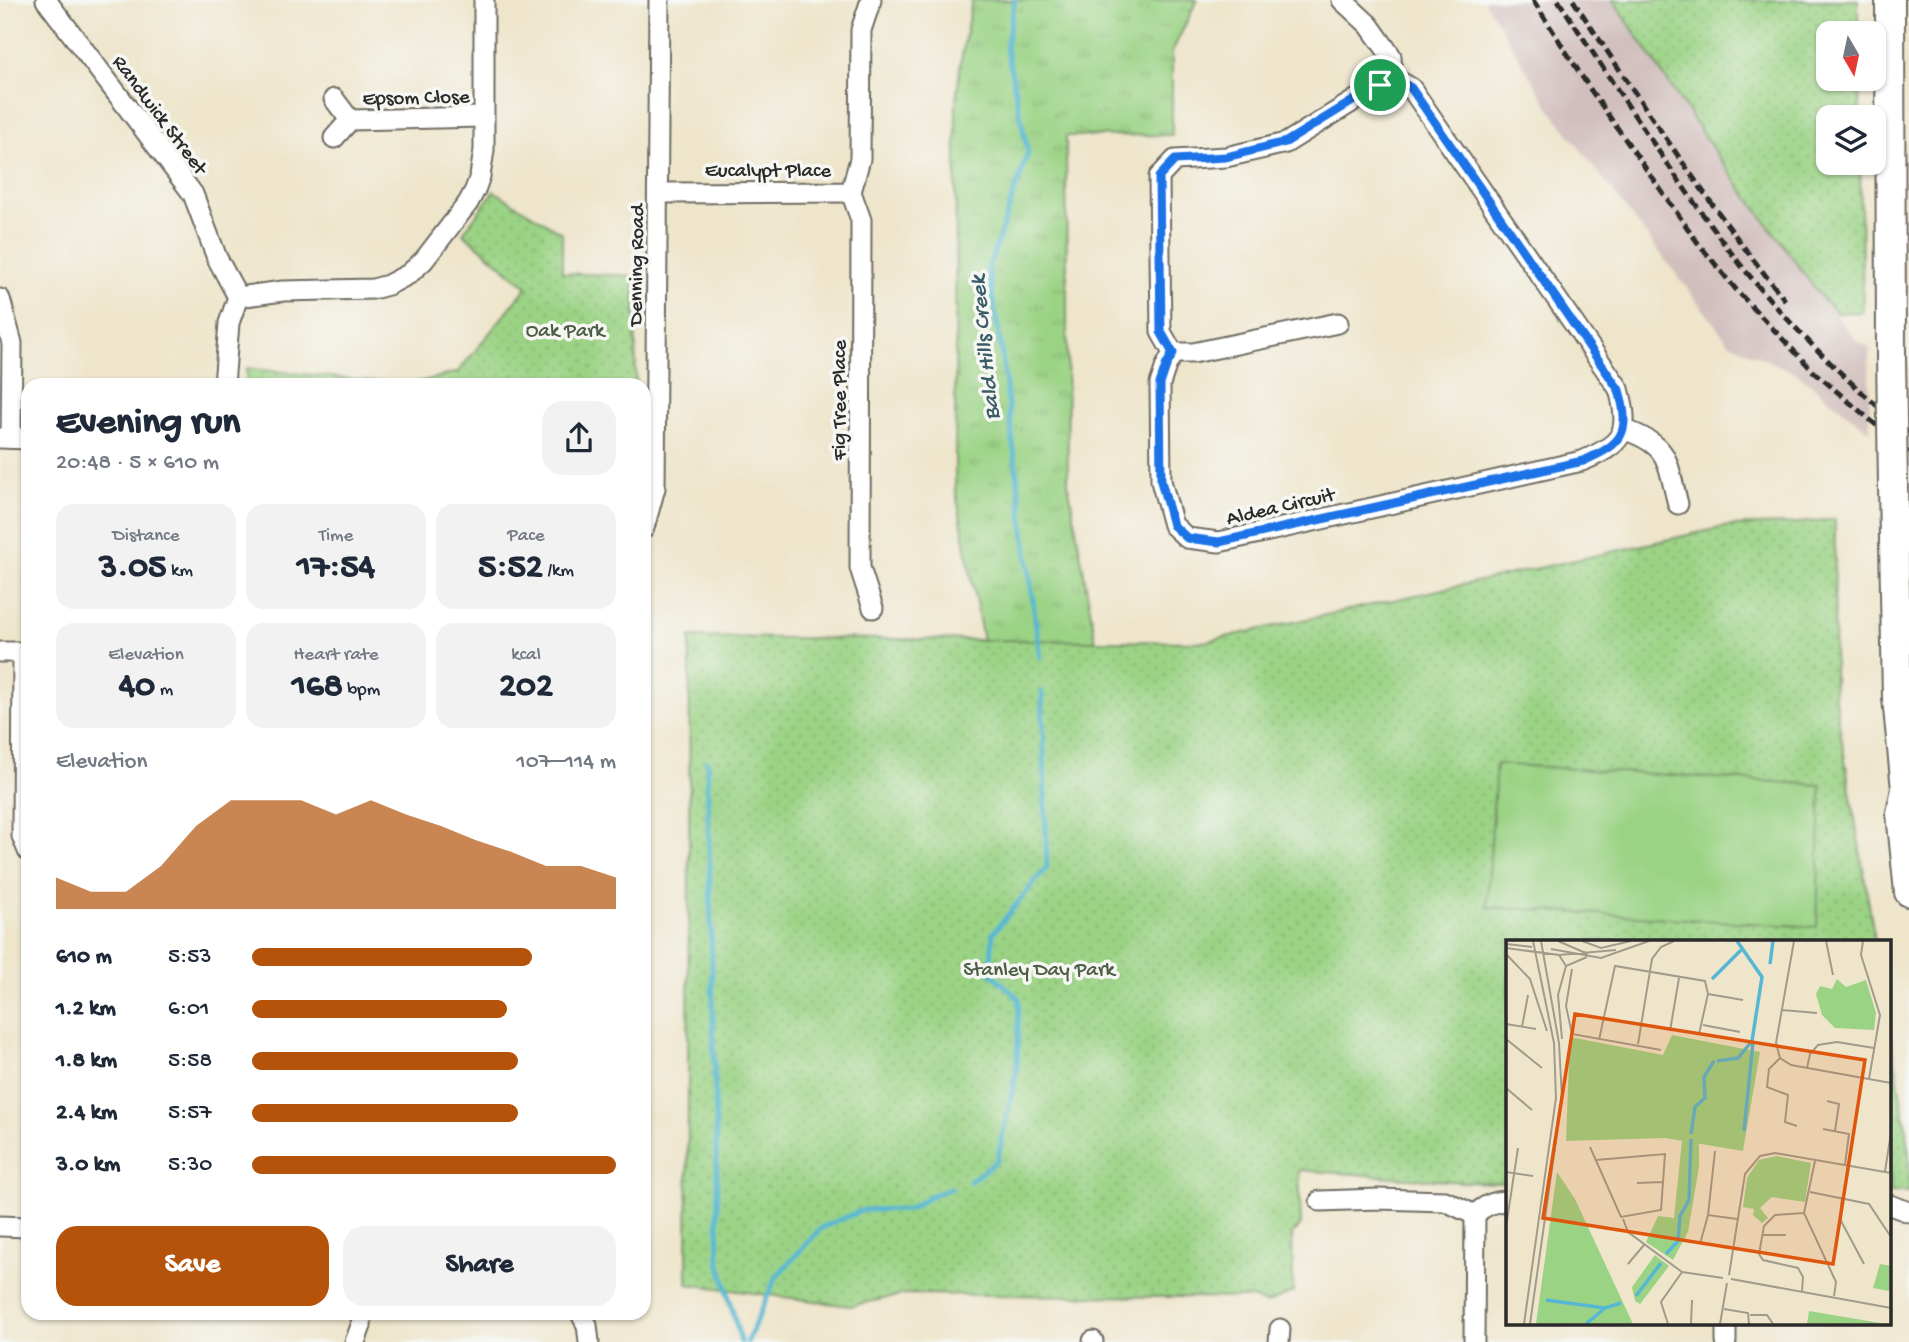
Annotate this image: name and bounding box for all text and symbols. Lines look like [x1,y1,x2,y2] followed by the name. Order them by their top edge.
[1816,21,1886,91] north arrow
[1816,21,1886,175] map controls
[105,51,213,183] street label: Randwick Street
[1350,55,1410,115] pin
[1361,66,1399,104] icon: arrive
[362,86,471,113] street label: Epsom Close
[1816,105,1886,175] button: layers
[705,160,832,185] street label: Eucalypt Place
[625,202,652,328] street label: Denning Road
[965,271,1007,421] water label: Bald Hills Creek
[526,320,607,345] park label: Oak Park
[829,339,854,461] street label: Fig Tree Place
[542,401,616,475] button: share
[56,402,240,446] text: Evening run
[56,450,219,477] text: 20:48 · 5 × 610 m
[1224,483,1340,533] street label: Aldea Circuit
[112,525,180,548] text: Distance
[319,525,353,548] text: Time
[507,525,545,548] text: Pace
[99,548,166,589] text: 3.05
[297,548,375,589] text: 17:54
[478,548,543,589] text: 5:52
[166,560,193,583] text: km
[543,560,574,583] text: /km
[108,644,184,667] text: Elevation
[293,644,379,667] text: Heart rate
[511,644,541,667] text: kcal
[119,667,155,708] text: 40
[292,667,343,708] text: 168
[499,667,553,708] text: 202
[155,679,173,702] text: m
[343,679,380,702] text: bpm
[56,749,147,776] text: Elevation
[516,749,616,776] text: 107–114 m
[1506,940,1892,1324] inset map
[56,944,112,971] text: 610 m
[168,944,211,971] text: 5:53
[963,959,1117,984] park label: Stanley Day Park
[56,996,116,1023] text: 1.2 km
[168,996,209,1023] text: 6:01
[56,1048,117,1075] text: 1.8 km
[168,1048,212,1075] text: 5:58
[56,1100,117,1127] text: 2.4 km
[168,1100,211,1127] text: 5:57
[56,1152,120,1179] text: 3.0 km
[168,1152,212,1179] text: 5:30
[56,1226,329,1306] button: Save
[343,1226,616,1306] button: Share

